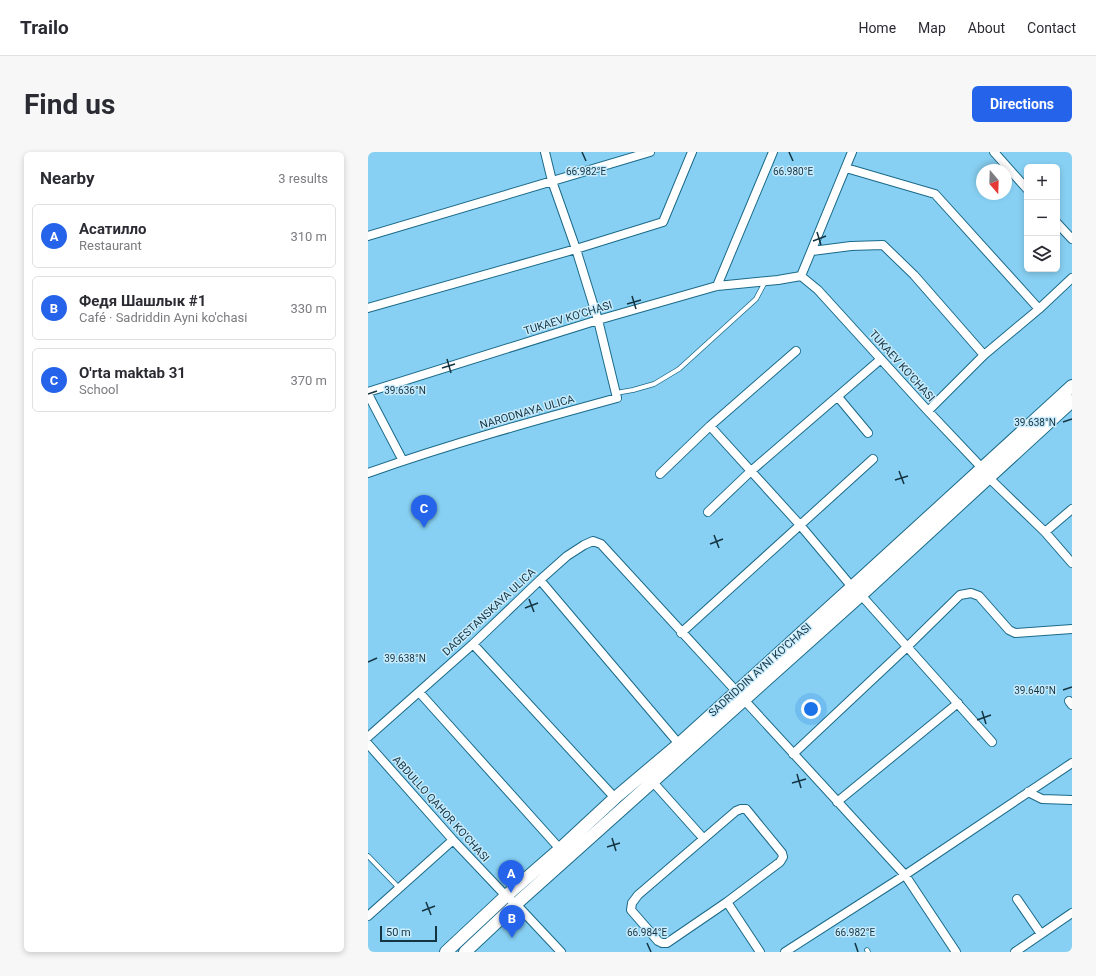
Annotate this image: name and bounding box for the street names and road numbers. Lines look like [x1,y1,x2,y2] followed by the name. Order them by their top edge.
[522,298,614,338] street label: TUKAEV KO'CHASI
[866,328,938,404] street label: TUKAEV KO'CHASI
[478,392,577,432] street label: NARODNAYA ULICA
[440,565,539,658] street label: DAGESTANSKAYA ULICA
[706,620,814,720] street label: SADRIDDIN AYNI KO'CHASI
[390,753,492,865] street label: ABDULLO QAHOR KO'CHASI

